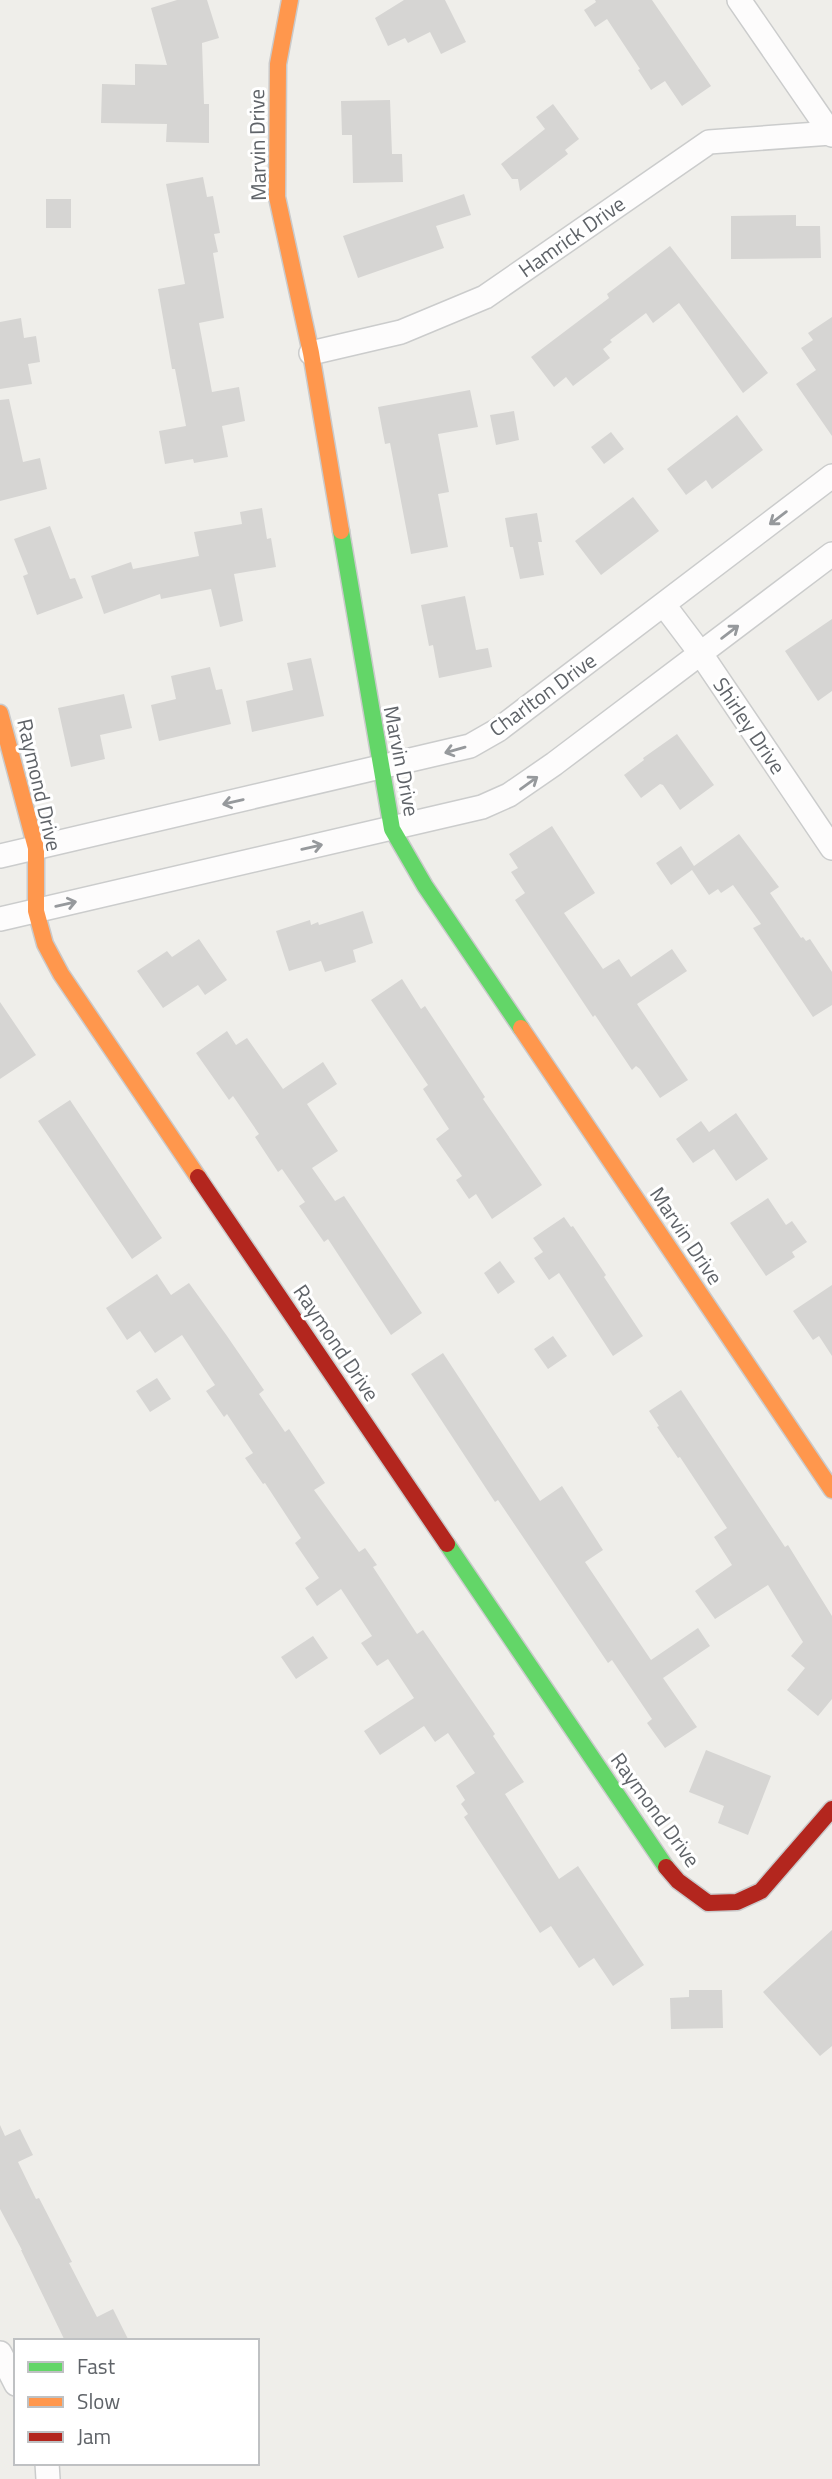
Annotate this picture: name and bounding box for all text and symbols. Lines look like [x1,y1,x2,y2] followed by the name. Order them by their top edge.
[240,89,274,201] street label: Marvin Drive
[512,188,631,285] street label: Hamrick Drive
[769,511,788,525] one-way arrow
[721,624,739,639] one-way arrow
[482,644,603,744] street label: Charlton Drive
[706,671,794,780] street label: Shirley Drive
[376,703,428,819] street label: Marvin Drive
[9,715,71,854] street label: Raymond Drive
[444,745,466,758] one-way arrow
[519,775,538,790] one-way arrow
[223,796,245,809] one-way arrow
[300,840,323,854] one-way arrow
[55,896,77,909] one-way arrow
[642,1180,731,1291] street label: Marvin Drive
[286,1278,388,1407] street label: Raymond Drive
[603,1745,708,1873] street label: Raymond Drive
[14,2339,259,2465] legend
[77,2350,116,2382] text: Fast
[77,2385,120,2417] text: Slow
[77,2420,111,2452] text: Jam

